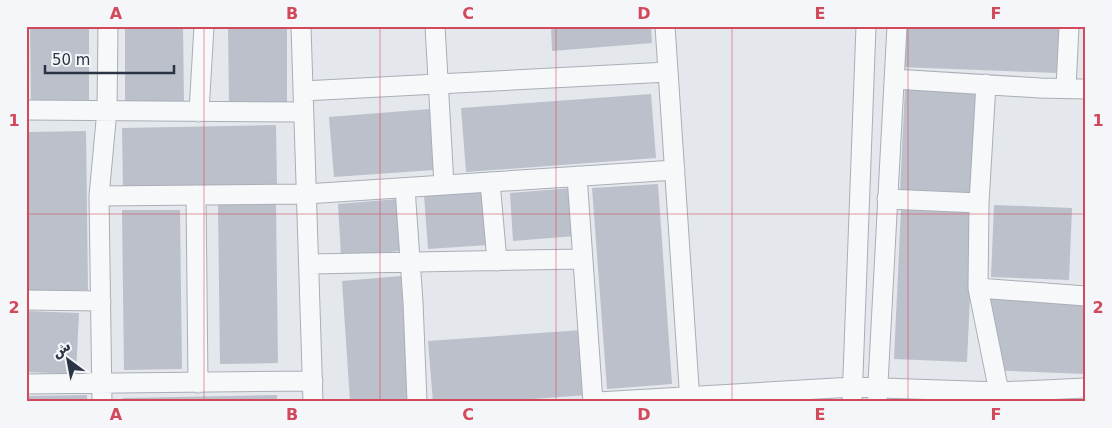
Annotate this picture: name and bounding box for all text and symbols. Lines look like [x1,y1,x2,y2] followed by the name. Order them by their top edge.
[110,4,123,23] text: A
[286,4,298,23] text: B
[462,4,474,23] text: C
[637,4,651,23] text: D
[815,4,825,23] text: E
[991,4,1001,23] text: F
[45,42,174,74] scale bar
[52,51,90,69] text: 50 m
[8,111,20,130] text: 1
[1092,111,1104,130] text: 1
[8,298,20,317] text: 2
[1092,298,1104,317] text: 2
[42,336,92,386] north arrow
[49,337,74,361] text: ش
[110,405,123,424] text: A
[286,405,298,424] text: B
[462,405,474,424] text: C
[637,405,651,424] text: D
[815,405,825,424] text: E
[991,405,1001,424] text: F

